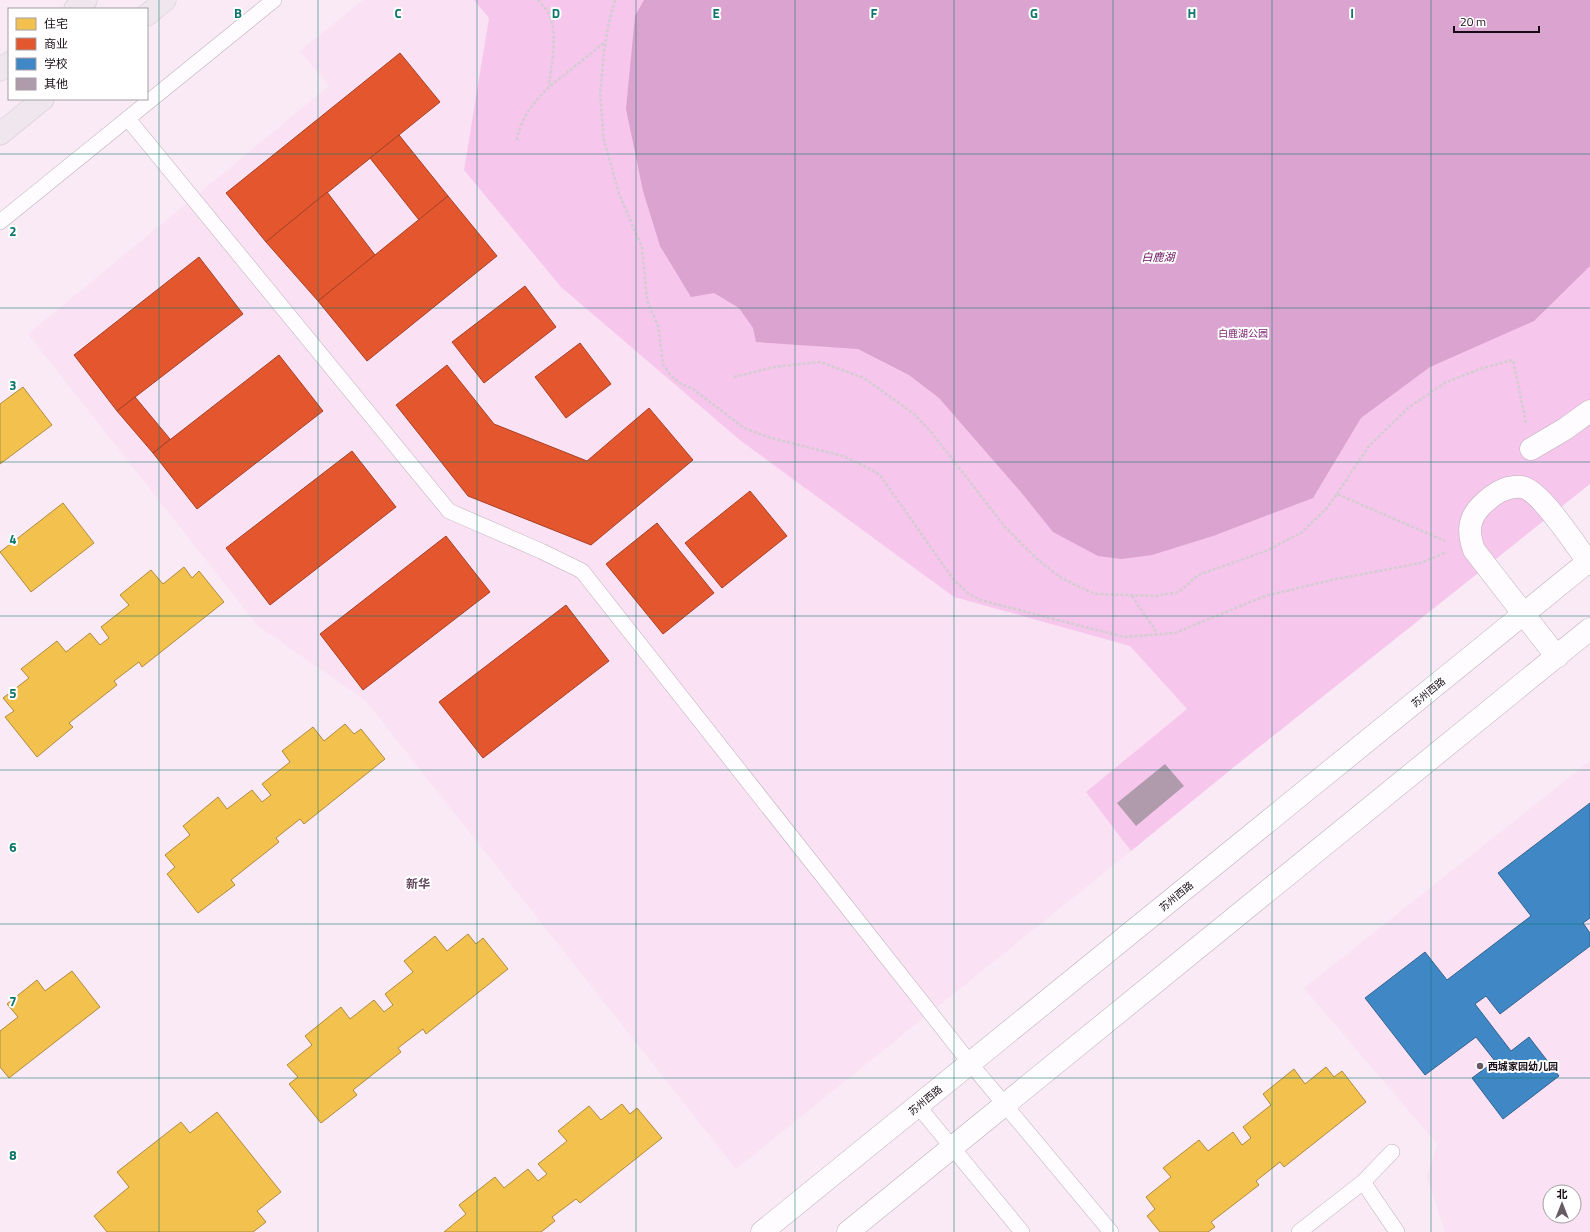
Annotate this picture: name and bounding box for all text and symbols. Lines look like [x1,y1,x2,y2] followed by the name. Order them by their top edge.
[234,3,242,23] text: B
[394,3,402,23] text: C
[552,3,560,23] text: D
[712,3,720,23] text: E
[871,3,878,23] text: F
[1030,3,1038,23] text: G
[1188,3,1196,23] text: H
[1350,3,1354,23] text: I
[8,8,148,100] legend
[1454,8,1539,34] scale bar
[1460,12,1486,31] text: 20 m
[44,14,68,33] text: 住宅
[44,34,68,53] text: 商业
[44,54,68,73] text: 学校
[44,74,68,93] text: 其他
[9,221,17,241] text: 2
[1142,249,1176,265] water label: 白鹿湖
[1218,326,1268,341] park label: 白鹿湖公园
[9,375,17,395] text: 3
[9,529,17,549] text: 4
[1408,674,1449,711] street label: 苏州西路
[9,683,17,703] text: 5
[9,837,17,857] text: 6
[406,874,430,893] district label: 新华
[1156,878,1197,915] street label: 苏州西路
[9,991,17,1011] text: 7
[1488,1059,1558,1074] place label: 西城家园幼儿园
[1475,1061,1485,1071] marker: 西城家园幼儿园
[905,1082,946,1119] street label: 苏州西路
[9,1145,17,1165] text: 8
[1542,1184,1582,1224] north arrow
[1557,1186,1568,1202] text: 北

